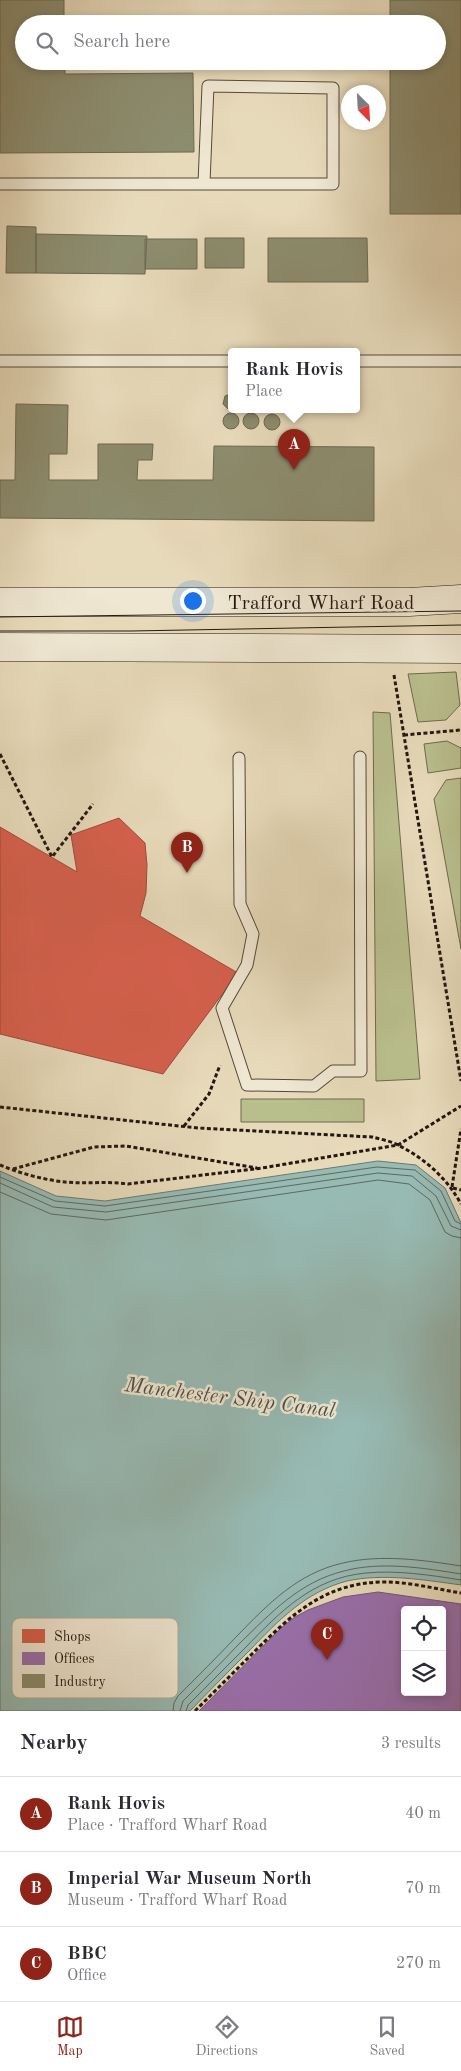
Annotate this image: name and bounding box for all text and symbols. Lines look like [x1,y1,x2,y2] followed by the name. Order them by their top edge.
[15,15,446,70] search box
[33,29,61,57] icon: search
[73,33,170,52] text: Search here
[341,85,386,130] north arrow
[228,348,360,413] popup
[245,361,343,380] text: Rank Hovis
[245,384,282,400] text: Place
[278,429,310,470] pin: A
[180,588,206,614] your location
[228,594,414,614] street label: Trafford Wharf Road
[171,832,203,873] pin: B
[122,1375,336,1422] water label: Manchester Ship Canal
[401,1606,446,1696] map controls
[401,1606,446,1651] button: locate
[12,1618,178,1698] legend
[311,1619,343,1660] pin: C
[54,1630,91,1644] text: Shops
[401,1651,446,1696] button: layers
[54,1652,94,1666] text: Offices
[54,1675,107,1689] text: Industry
[20,1733,88,1754] text: Nearby
[381,1736,441,1752] text: 3 results
[67,1795,165,1814] text: Rank Hovis
[30,1806,42,1822] text: A
[405,1806,441,1822] text: 40 m
[67,1818,267,1834] text: Place · Trafford Wharf Road
[67,1870,312,1889] text: Imperial War Museum North
[30,1881,42,1897] text: B
[405,1881,441,1897] text: 70 m
[67,1893,287,1909] text: Museum · Trafford Wharf Road
[67,1945,107,1964] text: BBC
[31,1956,41,1972] text: C
[396,1956,441,1972] text: 270 m
[67,1968,106,1984] text: Office
[56,2013,84,2060] tab: Map
[196,2013,258,2060] tab: Directions
[369,2013,405,2060] tab: Saved

